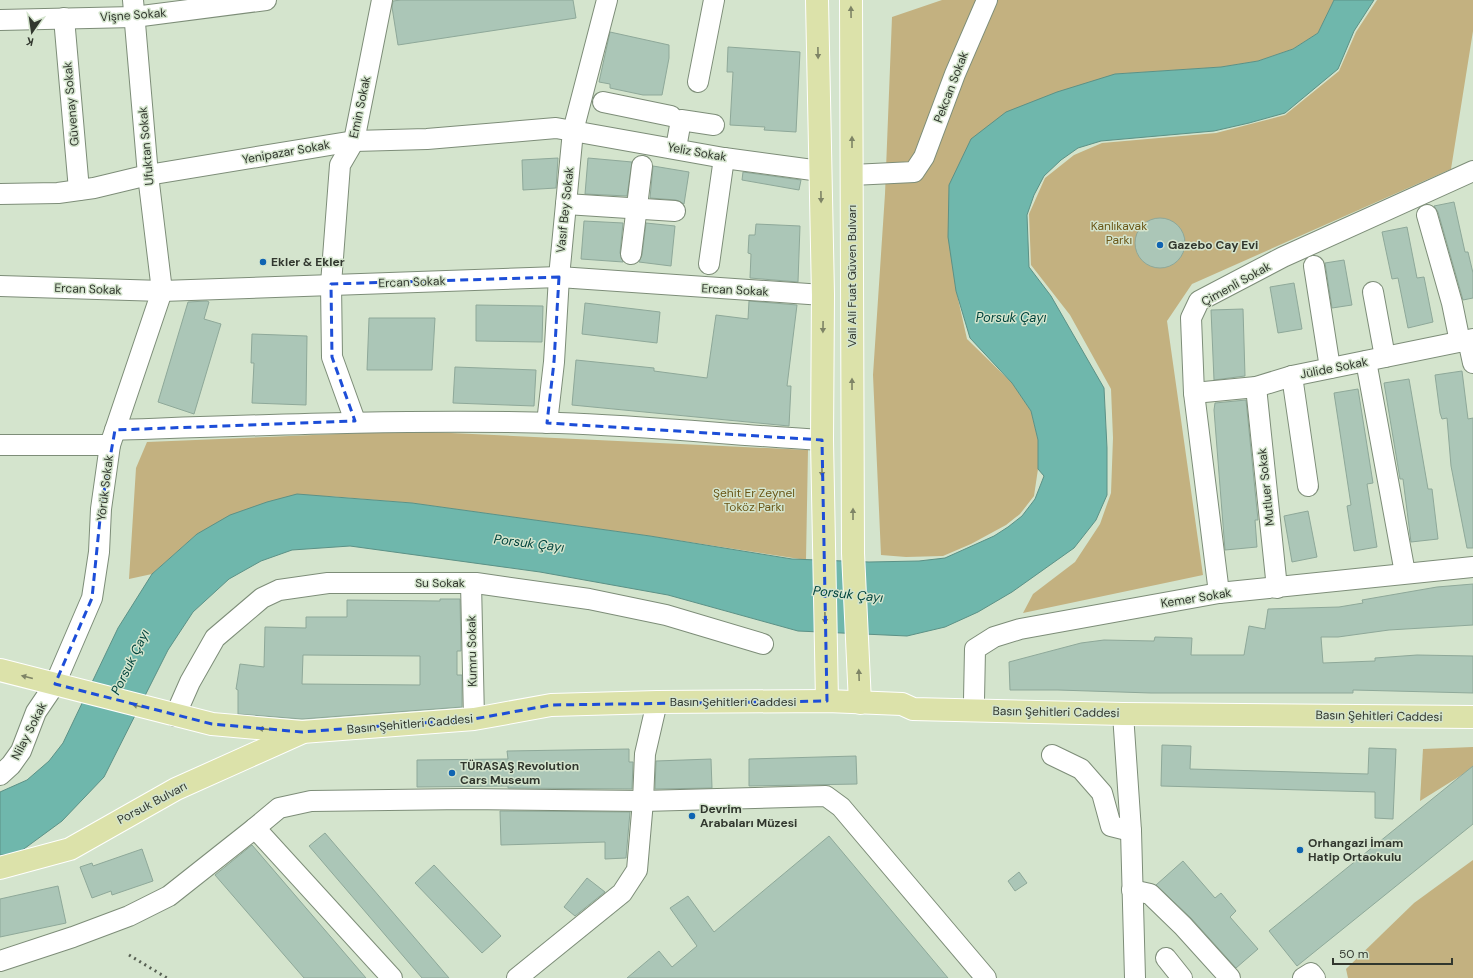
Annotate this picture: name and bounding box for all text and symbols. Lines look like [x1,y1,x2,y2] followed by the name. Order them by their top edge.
[99,5,167,25] street label: Vişne Sokak
[848,6,855,18] one-way arrow
[12,12,52,52] north arrow
[25,34,35,49] text: K
[815,47,821,60] one-way arrow
[930,49,972,125] street label: Pekcan Sokak
[59,61,83,147] street label: Güvenay Sokak
[346,74,374,140] street label: Emin Sokak
[135,106,157,186] street label: Ufuktan Sokak
[849,135,855,148] one-way arrow
[241,136,331,168] street label: Yenipazar Sokak
[666,139,728,165] street label: Yeliz Sokak
[553,166,577,254] street label: Vasıf Bey Sokak
[818,191,824,204] one-way arrow
[844,205,860,347] street label: Vali Ali Fuat Güven Bulvarı
[1091,218,1147,248] park label: Kanlıkavak Parkı
[1168,237,1258,253] place label: Gazebo Cay Evi
[1155,240,1165,250] marker: Gazebo Cay Evi
[271,254,345,270] place label: Ekler & Ekler
[258,257,268,267] marker: Ekler & Ekler
[1198,258,1274,310] street label: Çimenli Sokak
[378,273,446,291] street label: Ercan Sokak
[54,280,122,298] street label: Ercan Sokak
[701,280,769,300] street label: Ercan Sokak
[976,309,1046,326] water label: Porsuk Çayı
[820,321,826,334] one-way arrow
[1299,354,1369,382] street label: Jülide Sokak
[849,377,855,390] one-way arrow
[1254,447,1278,527] street label: Mutluer Sokak
[93,454,117,522] street label: Yörük Sokak
[819,465,825,478] one-way arrow
[713,485,795,515] park label: Şehit Er Zeynel Toköz Parkı
[850,507,856,520] one-way arrow
[493,530,565,556] water label: Porsuk Çayı
[415,575,465,591] street label: Su Sokak
[812,582,884,606] water label: Porsuk Çayı
[1160,585,1232,611] street label: Kemer Sokak
[822,612,828,625] one-way arrow
[463,615,481,687] street label: Kumru Sokak
[107,626,153,697] water label: Porsuk Çayı
[856,668,862,681] one-way arrow
[21,674,33,680] one-way arrow
[670,694,796,710] street label: Basın Şehitleri Caddesi
[8,699,50,763] street label: Nilay Sokak
[131,703,143,709] one-way arrow
[993,703,1120,721] street label: Basın Şehitleri Caddesi
[1316,707,1443,725] street label: Basın Şehitleri Caddesi
[346,710,474,737] street label: Basın Şehitleri Caddesi
[258,725,270,732] one-way arrow
[460,758,579,788] place label: TÜRASAŞ Revolution Cars Museum
[447,768,457,778] marker: TÜRASAŞ Revolution Cars Museum
[114,778,190,828] street label: Porsuk Bulvarı
[700,801,797,831] place label: Devrim Arabaları Müzesi
[687,811,697,821] marker: Devrim Arabaları Müzesi
[1308,835,1403,865] place label: Orhangazi İmam Hatip Ortaokulu
[1295,845,1305,855] marker: Orhangazi İmam Hatip Ortaokulu
[1333,940,1452,966] scale bar
[1339,946,1368,962] text: 50 m

